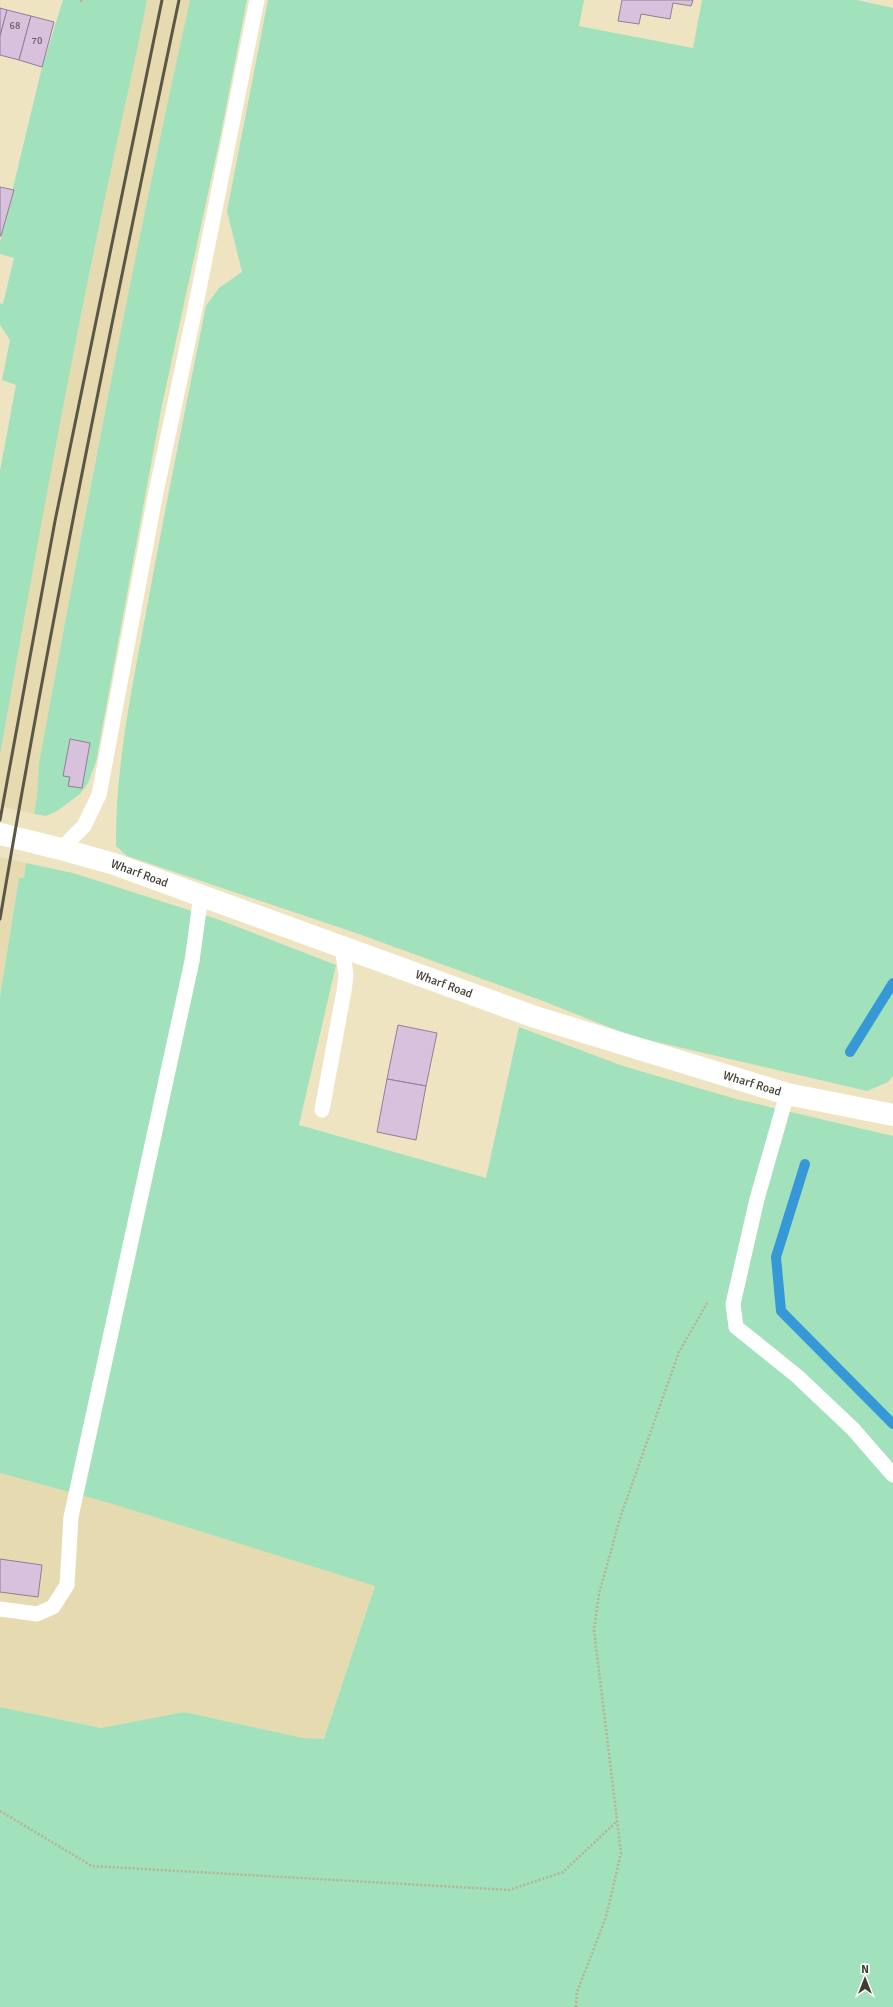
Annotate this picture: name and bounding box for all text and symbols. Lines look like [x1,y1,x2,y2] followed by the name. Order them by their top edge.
[10,20,20,32] house number: 68
[32,35,42,47] house number: 70
[109,856,170,891] street label: Wharf Road
[413,967,475,1001] street label: Wharf Road
[721,1067,783,1099] street label: Wharf Road
[845,1959,885,1999] north arrow
[861,1963,869,1976] text: N

